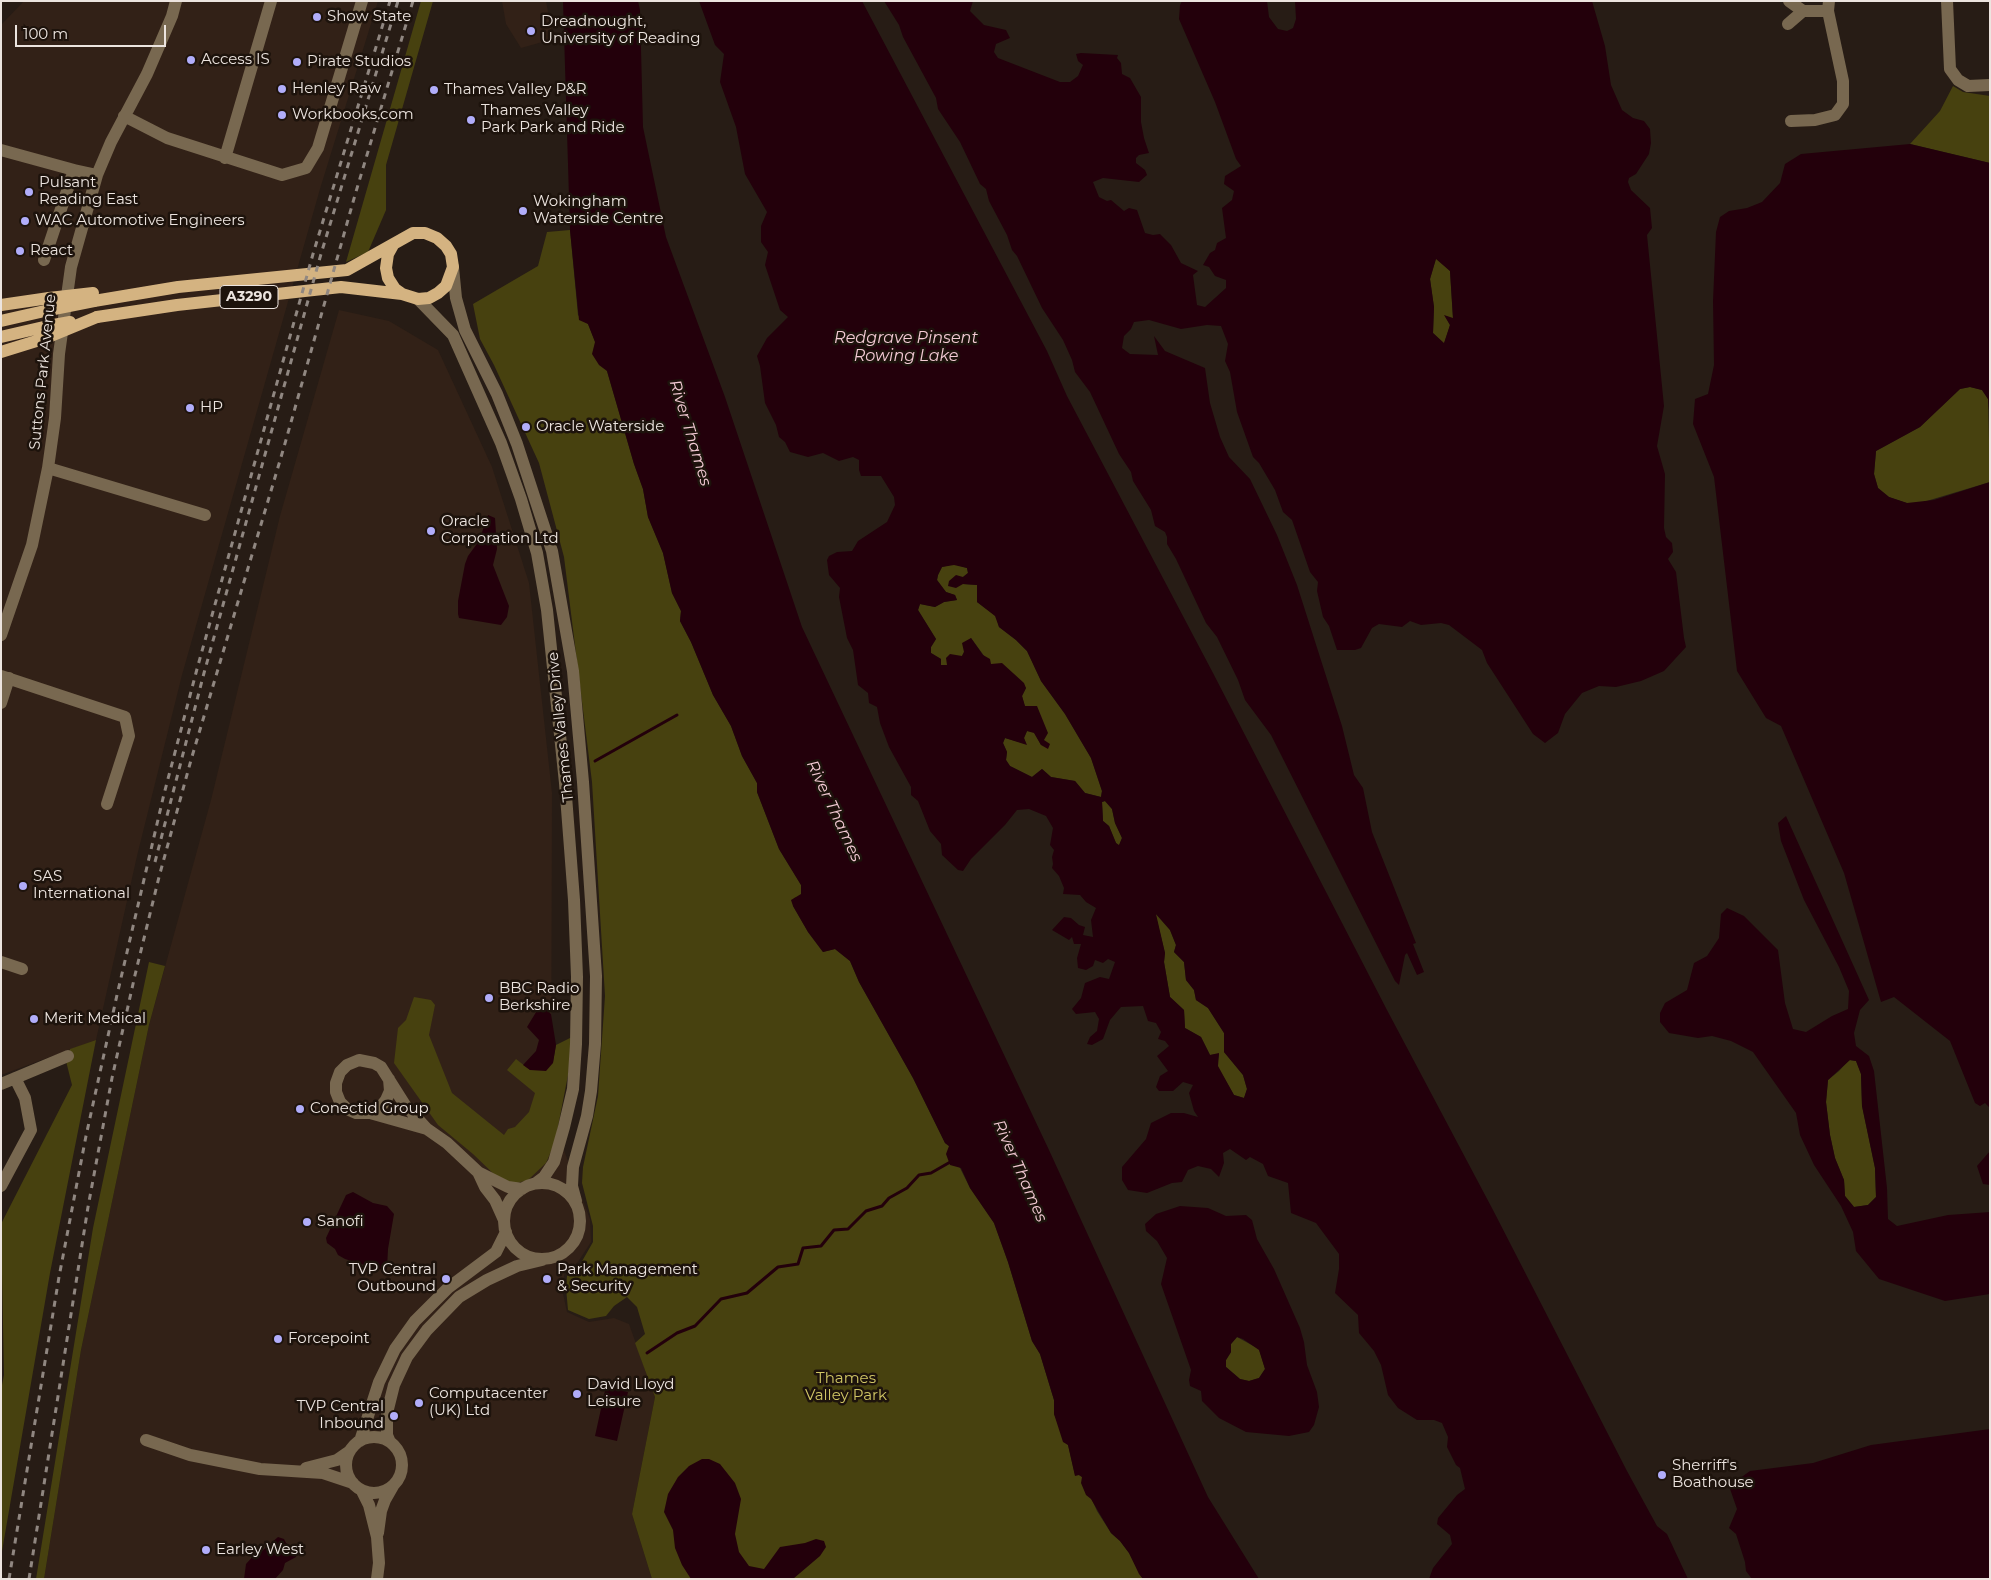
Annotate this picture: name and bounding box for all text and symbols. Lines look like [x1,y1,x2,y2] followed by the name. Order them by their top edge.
[327,8,411,26] place label: Show State
[311,11,323,23] marker: Show State
[541,13,700,48] place label: Dreadnought, University of Reading
[18,15,169,47] scale bar
[23,24,68,43] text: 100 m
[525,25,537,37] marker: Dreadnought, University of Reading
[201,51,270,69] place label: Access IS
[307,53,411,71] place label: Pirate Studios
[185,54,197,66] marker: Access IS
[291,56,303,68] marker: Pirate Studios
[292,80,381,98] place label: Henley Raw
[444,81,587,99] place label: Thames Valley P&R
[276,83,288,95] marker: Henley Raw
[428,84,440,96] marker: Thames Valley P&R
[481,102,625,137] place label: Thames Valley Park Park and Ride
[292,106,414,124] place label: Workbooks.com
[276,109,288,121] marker: Workbooks.com
[465,114,477,126] marker: Thames Valley Park Park and Ride
[39,174,138,209] place label: Pulsant Reading East
[23,186,35,198] marker: Pulsant Reading East
[533,193,664,228] place label: Wokingham Waterside Centre
[517,205,529,217] marker: Wokingham Waterside Centre
[35,212,245,230] place label: WAC Automotive Engineers
[19,215,31,227] marker: WAC Automotive Engineers
[30,242,73,260] place label: React
[14,245,26,257] marker: React
[220,286,278,308] road number: A3290
[26,293,60,451] street label: Suttons Park Avenue
[834,328,978,366] water label: Redgrave Pinsent Rowing Lake
[665,378,715,488] water label: River Thames
[200,399,223,417] place label: HP
[184,402,196,414] marker: HP
[536,418,664,436] place label: Oracle Waterside
[520,421,532,433] marker: Oracle Waterside
[441,513,559,548] place label: Oracle Corporation Ltd
[425,525,437,537] marker: Oracle Corporation Ltd
[544,651,578,803] street label: Thames Valley Drive
[802,757,866,865] water label: River Thames
[33,868,130,903] place label: SAS International
[17,880,29,892] marker: SAS International
[499,980,579,1015] place label: BBC Radio Berkshire
[483,992,495,1004] marker: BBC Radio Berkshire
[44,1010,146,1028] place label: Merit Medical
[28,1013,40,1025] marker: Merit Medical
[310,1100,429,1118] place label: Conectid Group
[294,1103,306,1115] marker: Conectid Group
[989,1117,1051,1225] water label: River Thames
[317,1213,364,1231] place label: Sanofi
[301,1216,313,1228] marker: Sanofi
[349,1261,436,1296] place label: TVP Central Outbound
[557,1261,698,1296] place label: Park Management & Security
[440,1273,452,1285] marker: TVP Central Outbound
[541,1273,553,1285] marker: Park Management & Security
[288,1330,370,1348] place label: Forcepoint
[272,1333,284,1345] marker: Forcepoint
[805,1370,887,1405] park label: Thames Valley Park
[587,1376,674,1411] place label: David Lloyd Leisure
[429,1385,548,1420] place label: Computacenter (UK) Ltd
[571,1388,583,1400] marker: David Lloyd Leisure
[413,1397,425,1409] marker: Computacenter (UK) Ltd
[297,1398,384,1433] place label: TVP Central Inbound
[388,1410,400,1422] marker: TVP Central Inbound
[1672,1457,1754,1492] place label: Sherriff's Boathouse
[1656,1469,1668,1481] marker: Sherriff's Boathouse
[216,1541,304,1559] place label: Earley West
[200,1544,212,1556] marker: Earley West

